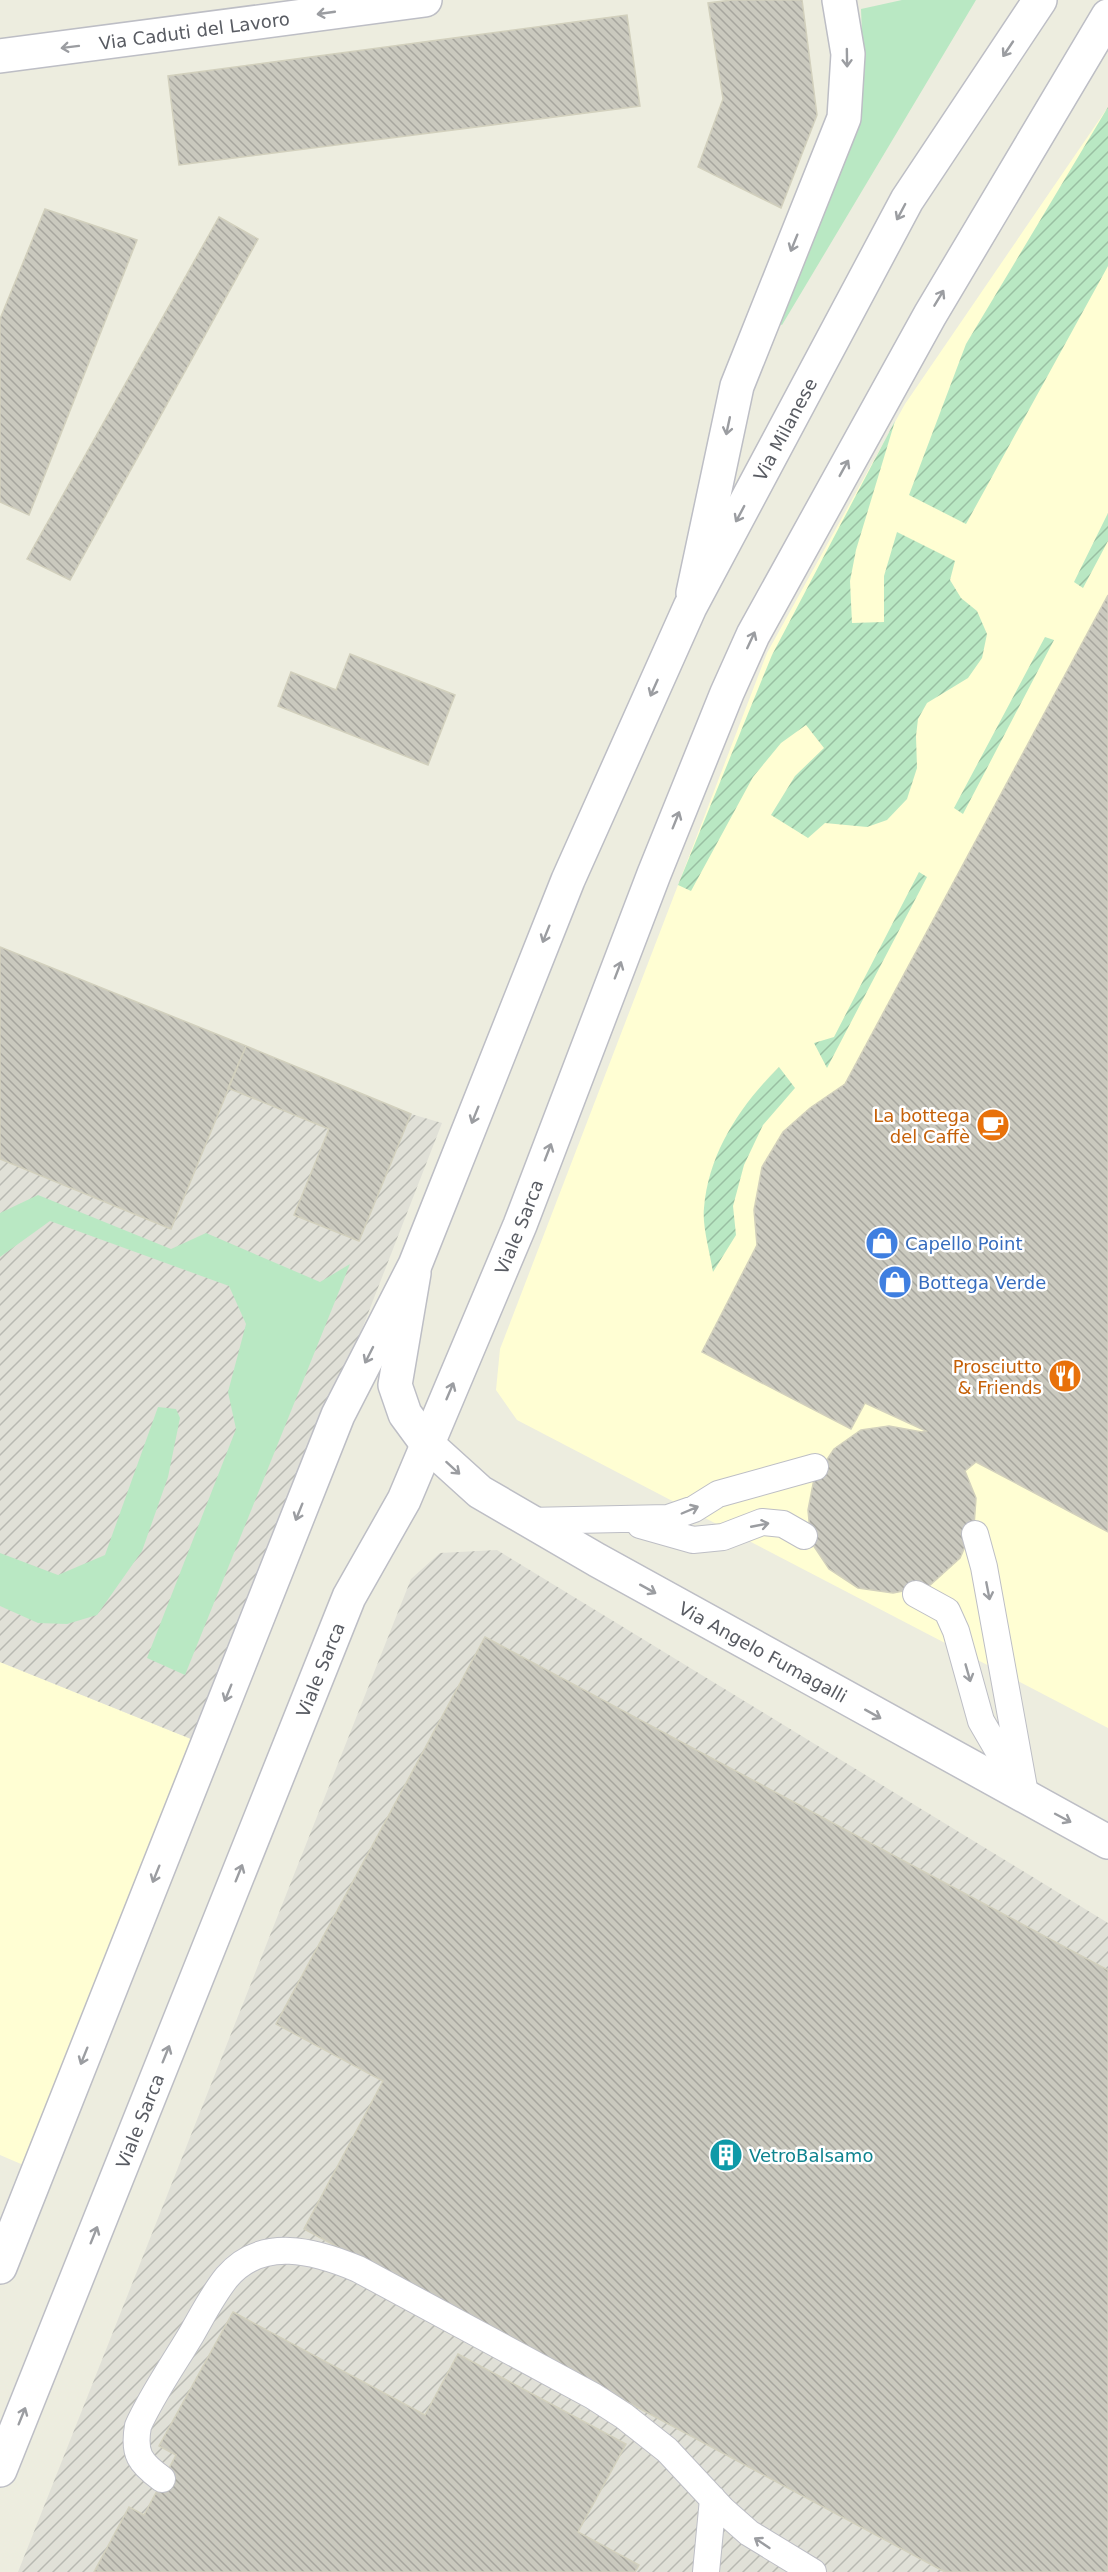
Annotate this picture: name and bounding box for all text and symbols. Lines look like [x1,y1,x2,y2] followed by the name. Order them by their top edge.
[98,7,291,53] street label: Via Caduti del Lavoro
[316,7,336,18] one-way arrow
[1001,40,1014,57] one-way arrow
[60,42,80,53] one-way arrow
[841,47,853,67] one-way arrow
[895,203,907,220] one-way arrow
[788,233,799,252] one-way arrow
[934,290,946,307] one-way arrow
[749,374,821,484] street label: Via Milanese
[722,416,734,435] one-way arrow
[838,460,850,477] one-way arrow
[734,504,745,522] one-way arrow
[746,631,758,649] one-way arrow
[647,679,659,697] one-way arrow
[671,811,682,829] one-way arrow
[540,924,551,943] one-way arrow
[613,961,624,980] one-way arrow
[873,1105,970,1147] place label: La bottega del Caffè
[468,1106,479,1124] one-way arrow
[975,1107,1011,1143] cafe icon: La bottega del Caffè
[543,1143,554,1162] one-way arrow
[490,1176,547,1277] street label: Viale Sarca
[864,1225,900,1261] shop icon: Capello Point
[905,1233,1023,1254] place label: Capello Point
[877,1264,913,1300] shop icon: Bottega Verde
[918,1272,1046,1293] place label: Bottega Verde
[363,1345,375,1363] one-way arrow
[953,1356,1042,1398] place label: Prosciutto & Friends
[1047,1358,1083,1394] restaurant icon: Prosciutto & Friends
[445,1382,456,1400] one-way arrow
[445,1461,460,1475] one-way arrow
[293,1502,304,1521] one-way arrow
[680,1504,698,1515] one-way arrow
[750,1519,769,1530] one-way arrow
[983,1580,994,1600] one-way arrow
[639,1583,656,1595] one-way arrow
[675,1597,851,1706] street label: Via Angelo Fumagalli
[292,1619,348,1720] street label: Viale Sarca
[963,1663,974,1682] one-way arrow
[221,1683,232,1702] one-way arrow
[864,1709,882,1720] one-way arrow
[1053,1813,1071,1824] one-way arrow
[234,1864,245,1882] one-way arrow
[150,1865,161,1883] one-way arrow
[162,2045,173,2063] one-way arrow
[78,2046,89,2064] one-way arrow
[111,2070,168,2171] street label: Viale Sarca
[708,2137,744,2173] building icon: VetroBalsamo
[749,2145,873,2166] place label: VetroBalsamo
[89,2226,100,2244] one-way arrow
[17,2407,28,2426] one-way arrow
[755,2537,771,2549] one-way arrow

